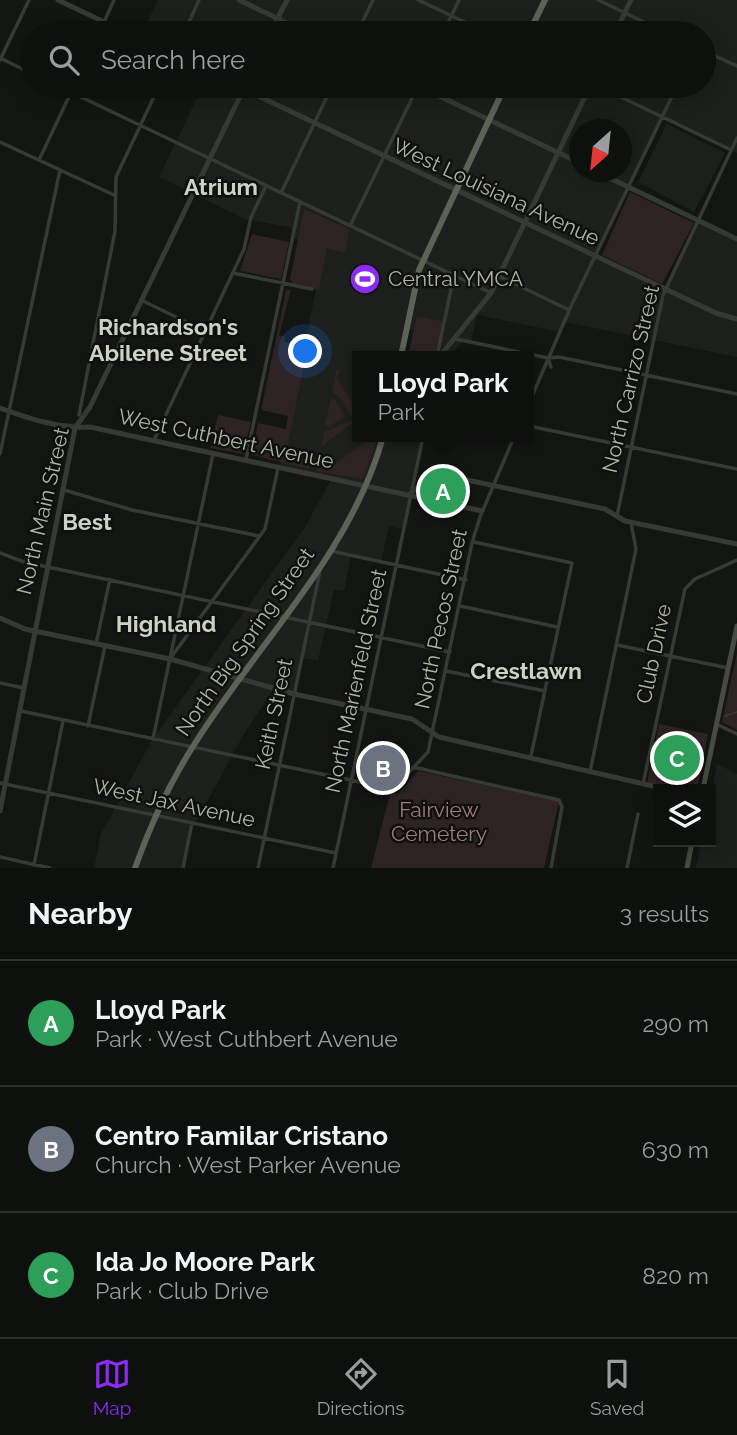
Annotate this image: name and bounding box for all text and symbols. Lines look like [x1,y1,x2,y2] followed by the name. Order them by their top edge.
[21,21,716,98] search box
[45,41,83,79] icon: search
[101,45,245,75] text: Search here
[569,119,632,182] north arrow
[389,133,604,250] street label: West Louisiana Avenue
[184,173,258,200] district label: Atrium
[348,262,382,296] sports icon: Central YMCA
[388,266,523,291] place label: Central YMCA
[597,283,664,475] street label: North Carrizo Street
[89,313,247,366] district label: Richardson's Abilene Street
[288,334,322,368] your location
[352,351,534,442] popup
[377,368,509,398] text: Lloyd Park
[377,398,424,425] text: Park
[116,403,336,474] street label: West Cuthbert Avenue
[11,425,74,597] street label: North Main Street
[420,465,466,517] pin: A
[62,508,112,535] district label: Best
[409,527,472,711] street label: North Pecos Street
[170,543,319,741] street label: North Big Spring Street
[320,567,391,795] street label: North Marienfeld Street
[631,602,676,706] street label: Club Drive
[116,610,216,637] district label: Highland
[250,656,297,772] street label: Keith Street
[470,657,582,684] district label: Crestlawn
[654,732,700,784] pin: C
[360,742,406,794] pin: B
[91,773,257,832] street label: West Jax Avenue
[653,784,716,847] map controls
[653,784,716,847] button: layers
[391,797,487,846] park label: Fairview Cemetery
[28,896,132,931] text: Nearby
[620,900,709,927] text: 3 results
[95,995,226,1025] text: Lloyd Park
[43,1010,59,1037] text: A
[642,1010,709,1037] text: 290 m
[95,1025,398,1052] text: Park · West Cuthbert Avenue
[95,1121,388,1151] text: Centro Familar Cristano
[43,1136,59,1163] text: B
[642,1136,709,1163] text: 630 m
[95,1151,401,1178] text: Church · West Parker Avenue
[95,1247,315,1277] text: Ida Jo Moore Park
[43,1262,59,1289] text: C
[642,1262,709,1289] text: 820 m
[95,1277,269,1304] text: Park · Club Drive
[93,1355,131,1419] tab: Map
[317,1355,405,1419] tab: Directions
[590,1355,644,1419] tab: Saved

